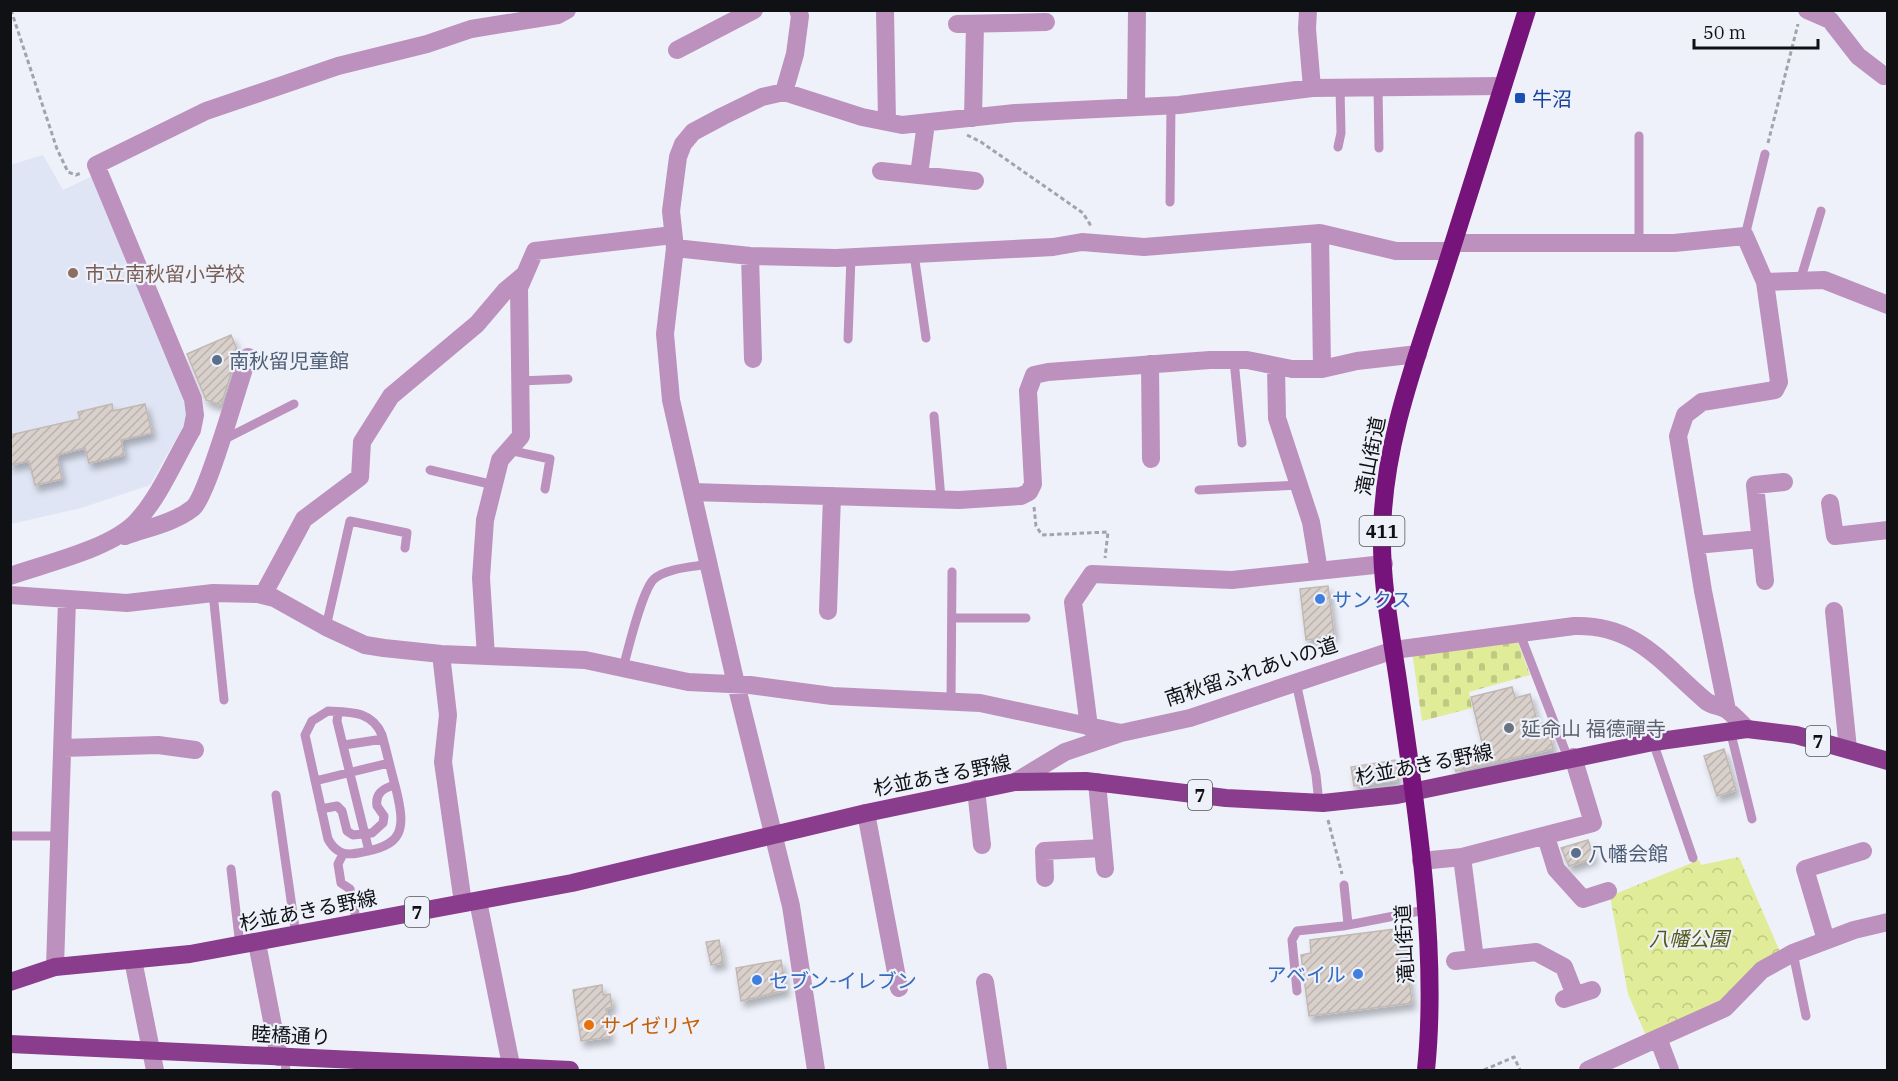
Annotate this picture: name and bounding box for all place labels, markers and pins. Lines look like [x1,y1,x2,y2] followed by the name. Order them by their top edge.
[1532,85,1572,112] place label: 牛沼
[1513,91,1527,105] marker: 牛沼
[85,260,245,287] place label: 市立南秋留小学校
[66,266,80,280] marker: 市立南秋留小学校
[229,347,349,374] place label: 南秋留児童館
[210,353,224,367] marker: 南秋留児童館
[1332,586,1411,613] place label: サンクス
[1313,592,1327,606] marker: サンクス
[1521,715,1666,742] place label: 延命山 福德禪寺
[1502,721,1516,735] marker: 延命山 福德禪寺
[1588,840,1668,867] place label: 八幡会館
[1569,846,1583,860] marker: 八幡会館
[1266,961,1346,988] place label: アベイル
[769,967,917,994] place label: セブン-イレブン
[1351,967,1365,981] marker: アベイル
[750,973,764,987] marker: セブン-イレブン
[601,1012,701,1039] place label: サイゼリヤ
[582,1018,596,1032] marker: サイゼリヤ

